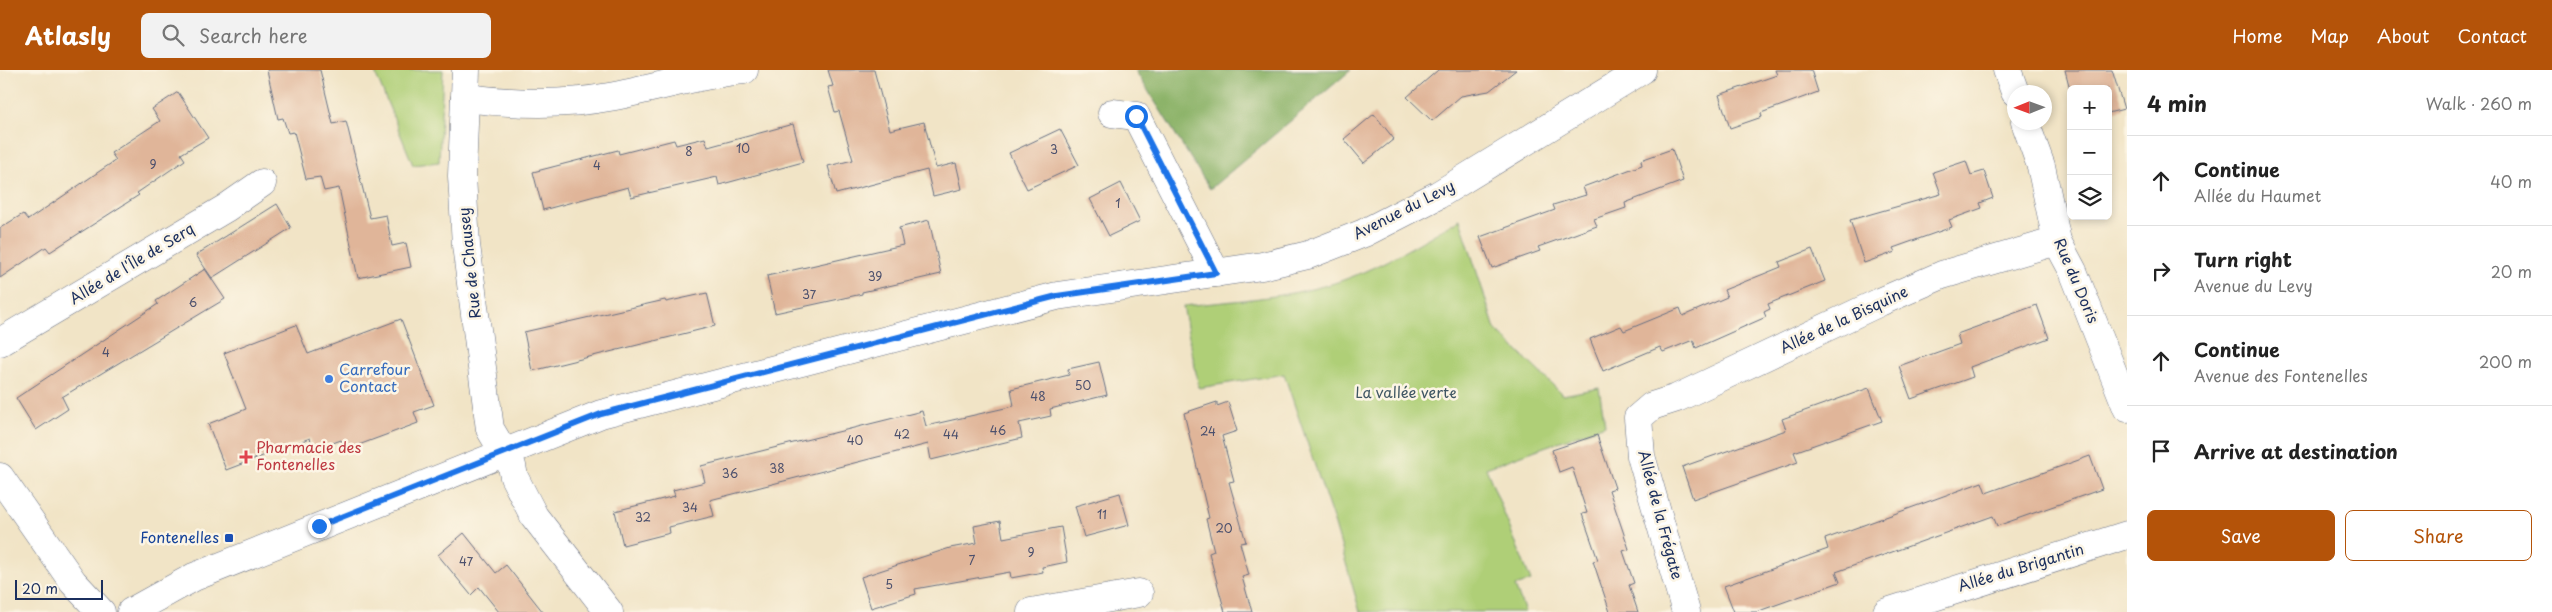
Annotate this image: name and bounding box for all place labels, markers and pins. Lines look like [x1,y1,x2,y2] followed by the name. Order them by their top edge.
[339,357,410,397] place label: Carrefour Contact
[323,373,335,385] marker: Carrefour Contact
[256,435,361,475] place label: Pharmacie des Fontenelles
[240,451,252,463] marker: Pharmacie des Fontenelles
[140,525,219,548] place label: Fontenelles
[223,532,235,544] marker: Fontenelles

